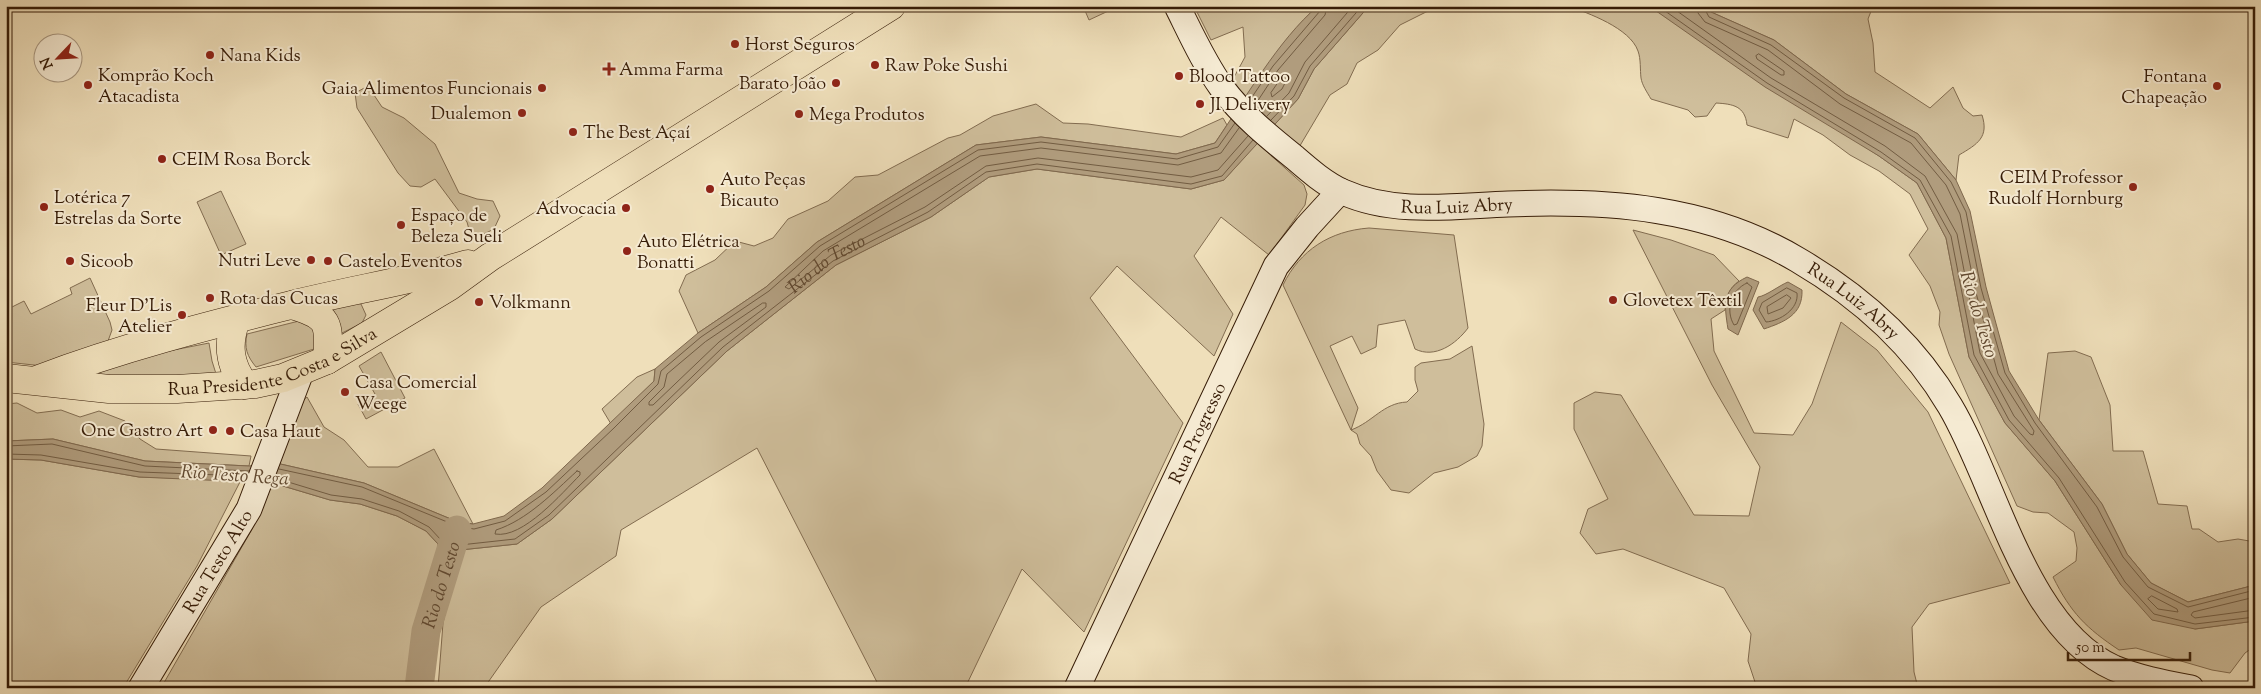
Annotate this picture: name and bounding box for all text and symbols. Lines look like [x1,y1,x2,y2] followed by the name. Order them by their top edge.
[32,32,82,82] north arrow
[745,33,855,59] place label: Horst Seguros
[729,38,741,50] marker: Horst Seguros
[220,44,301,70] place label: Nana Kids
[204,49,216,61] marker: Nana Kids
[37,53,59,72] text: N
[885,54,1008,80] place label: Raw Poke Sushi
[619,58,723,84] place label: Amma Farma
[869,59,881,71] marker: Raw Poke Sushi
[603,63,615,75] marker: Amma Farma
[98,64,214,111] place label: Komprão Koch Atacadista
[1189,65,1290,91] place label: Blood Tattoo
[2121,65,2207,112] place label: Fontana Chapeação
[1173,70,1185,82] marker: Blood Tattoo
[739,72,826,98] place label: Barato João
[322,77,532,103] place label: Gaia Alimentos Funcionais
[830,77,842,89] marker: Barato João
[82,79,94,91] marker: Komprão Koch Atacadista
[2211,80,2223,92] marker: Fontana Chapeação
[536,82,548,94] marker: Gaia Alimentos Funcionais
[1209,93,1291,119] place label: JI Delivery
[1194,98,1206,110] marker: JI Delivery
[431,102,512,128] place label: Dualemon
[809,103,925,129] place label: Mega Produtos
[516,107,528,119] marker: Dualemon
[793,108,805,120] marker: Mega Produtos
[583,121,690,147] place label: The Best Açaí
[567,126,579,138] marker: The Best Açaí
[172,148,311,174] place label: CEIM Rosa Borck
[156,153,168,165] marker: CEIM Rosa Borck
[1988,166,2123,213] place label: CEIM Professor Rudolf Hornburg
[720,168,805,215] place label: Auto Peças Bicauto
[2127,181,2139,193] marker: CEIM Professor Rudolf Hornburg
[704,183,716,195] marker: Auto Peças Bicauto
[54,186,182,233] place label: Lotérica 7 Estrelas da Sorte
[1400,193,1513,222] street label: Rua Luiz Abry
[536,197,616,223] place label: Advocacia
[38,201,50,213] marker: Lotérica 7 Estrelas da Sorte
[620,202,632,214] marker: Advocacia
[411,204,502,251] place label: Espaço de Beleza Sueli
[395,219,407,231] marker: Espaço de Beleza Sueli
[783,229,871,301] water label: Rio do Testo
[637,230,740,277] place label: Auto Elétrica Bonatti
[621,245,633,257] marker: Auto Elétrica Bonatti
[218,249,301,275] place label: Nutri Leve
[80,250,133,276] place label: Sicoob
[338,250,462,276] place label: Castelo Eventos
[305,254,317,266] marker: Nutri Leve
[64,255,76,267] marker: Sicoob
[322,255,334,267] marker: Castelo Eventos
[1801,258,1905,347] street label: Rua Luiz Abry
[1952,268,2004,361] water label: Rio do Testo
[220,287,338,313] place label: Rota das Cucas
[1623,289,1742,315] place label: Glovetex Têxtil
[489,291,571,317] place label: Volkmann
[204,292,216,304] marker: Rota das Cucas
[86,294,172,341] place label: Fleur D'Lis Atelier
[1607,294,1619,306] marker: Glovetex Têxtil
[473,296,485,308] marker: Volkmann
[176,309,188,321] marker: Fleur D'Lis Atelier
[168,322,382,404] street label: Rua Presidente Costa e Silva
[355,371,477,418] place label: Casa Comercial Weege
[1164,379,1234,489] street label: Rua Progresso
[339,386,351,398] marker: Casa Comercial Weege
[81,419,203,445] place label: One Gastro Art
[240,420,321,446] place label: Casa Haut
[207,424,219,436] marker: One Gastro Art
[224,425,236,437] marker: Casa Haut
[180,459,290,494] water label: Rio Testo Rega
[178,505,261,619] street label: Rua Testo Alto
[417,539,469,632] water label: Rio do Testo
[2068,629,2191,661] scale bar
[2075,638,2105,659] text: 50 m

